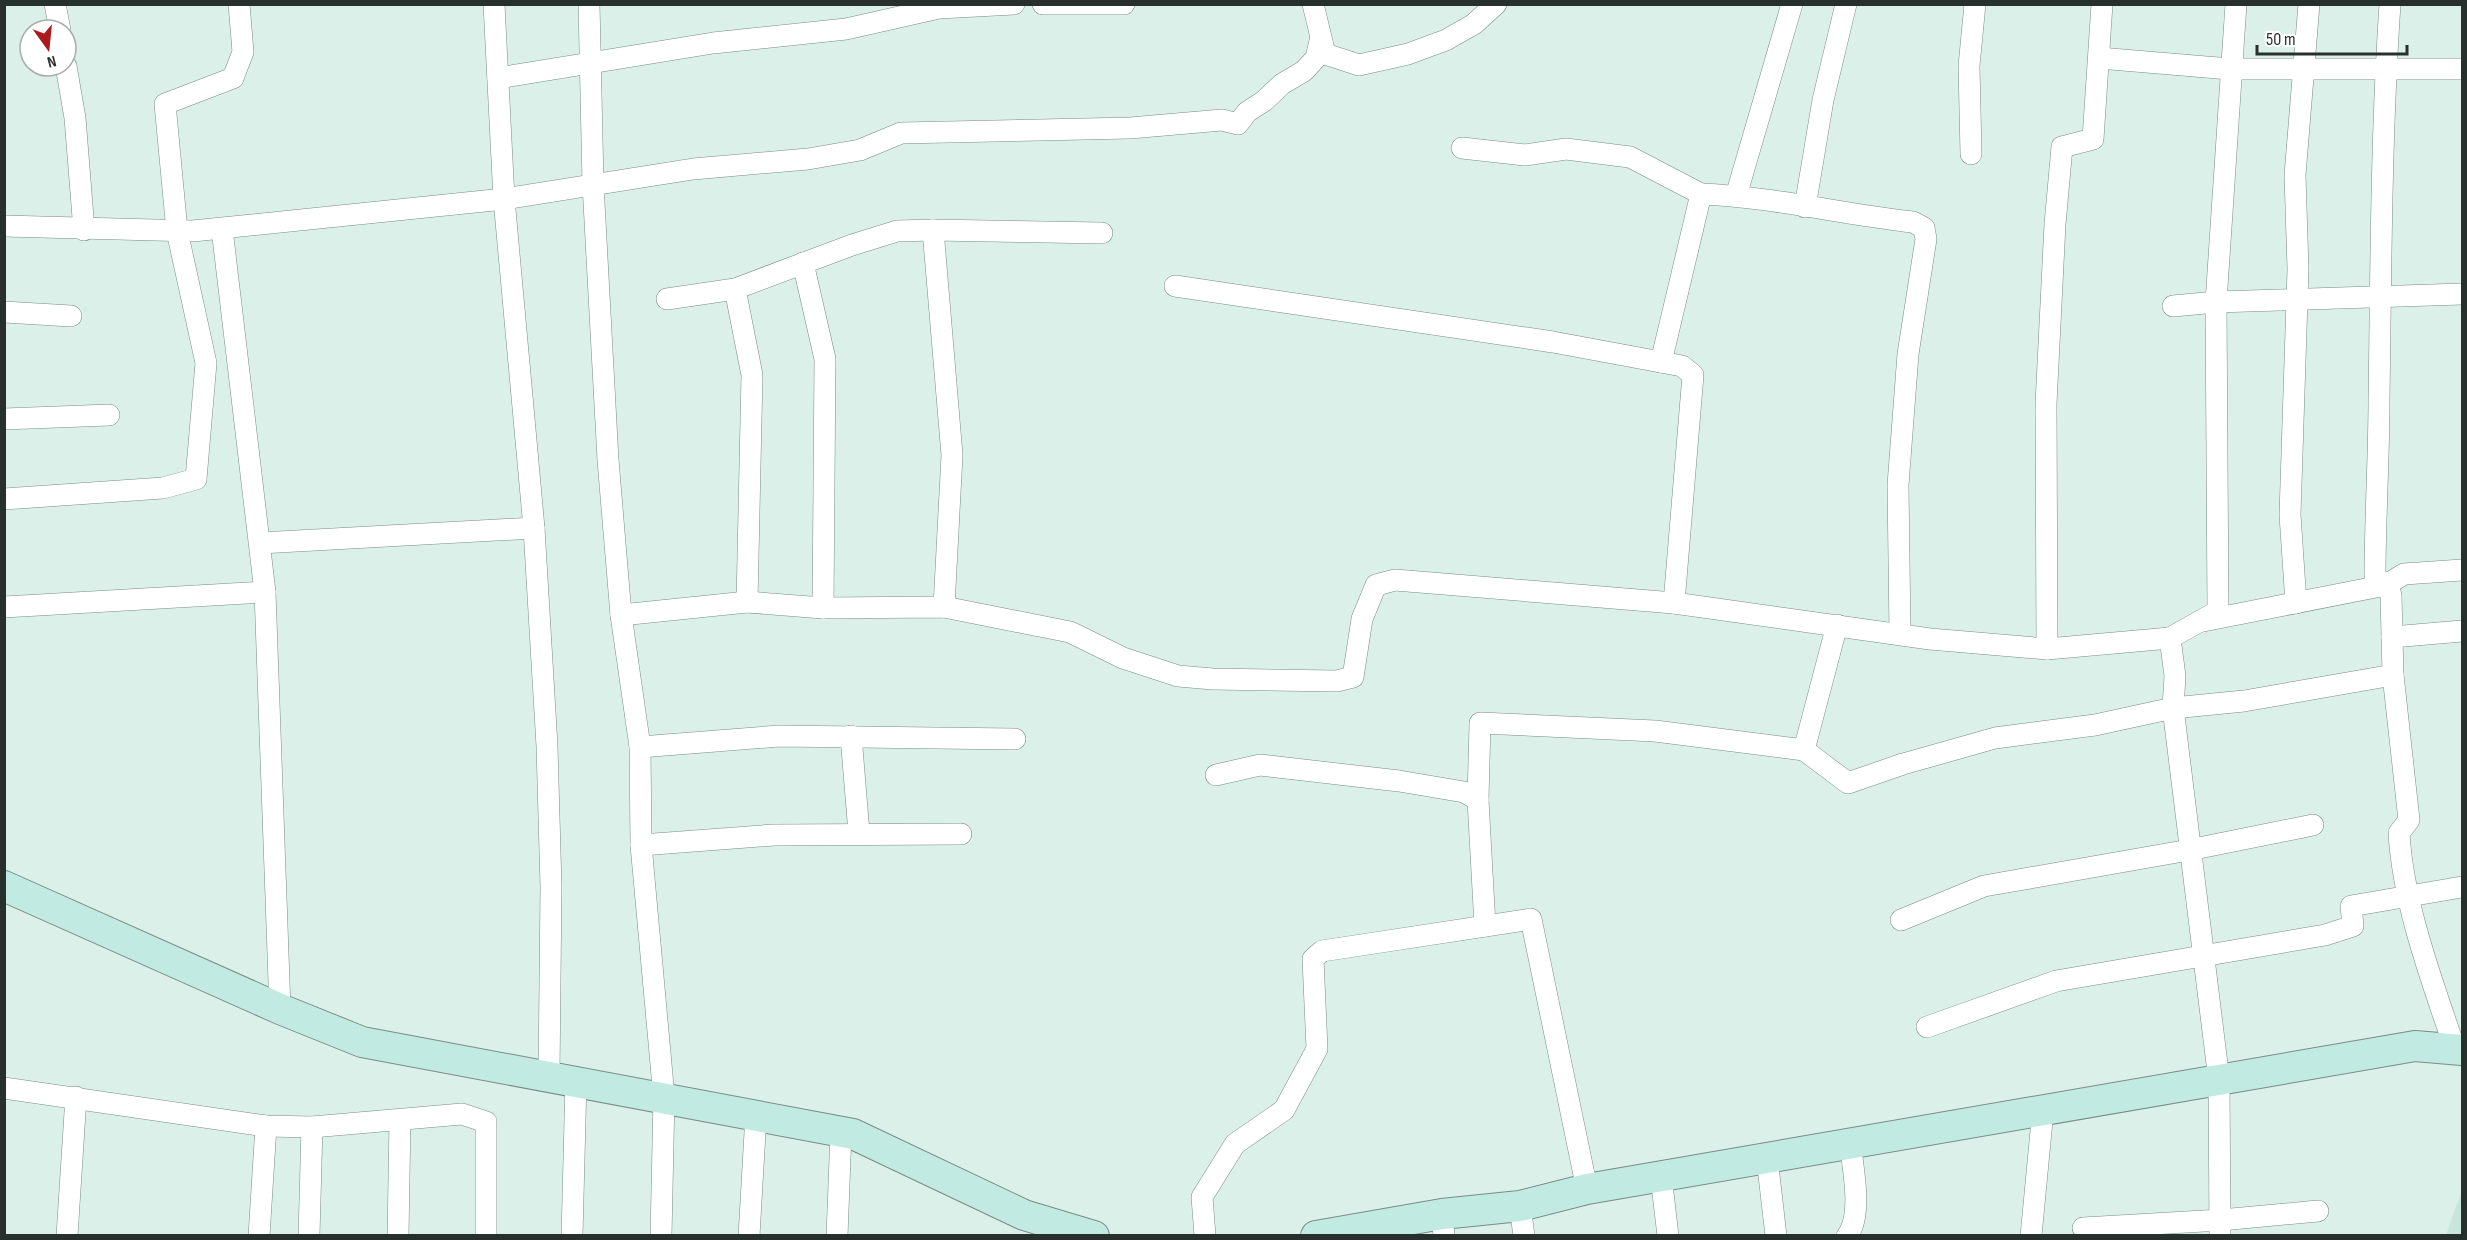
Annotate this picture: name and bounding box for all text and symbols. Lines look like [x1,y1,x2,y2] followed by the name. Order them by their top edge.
[18,18,78,78] north arrow
[2257,18,2407,56] scale bar
[2266,29,2296,50] text: 50 m
[45,51,58,71] text: N

